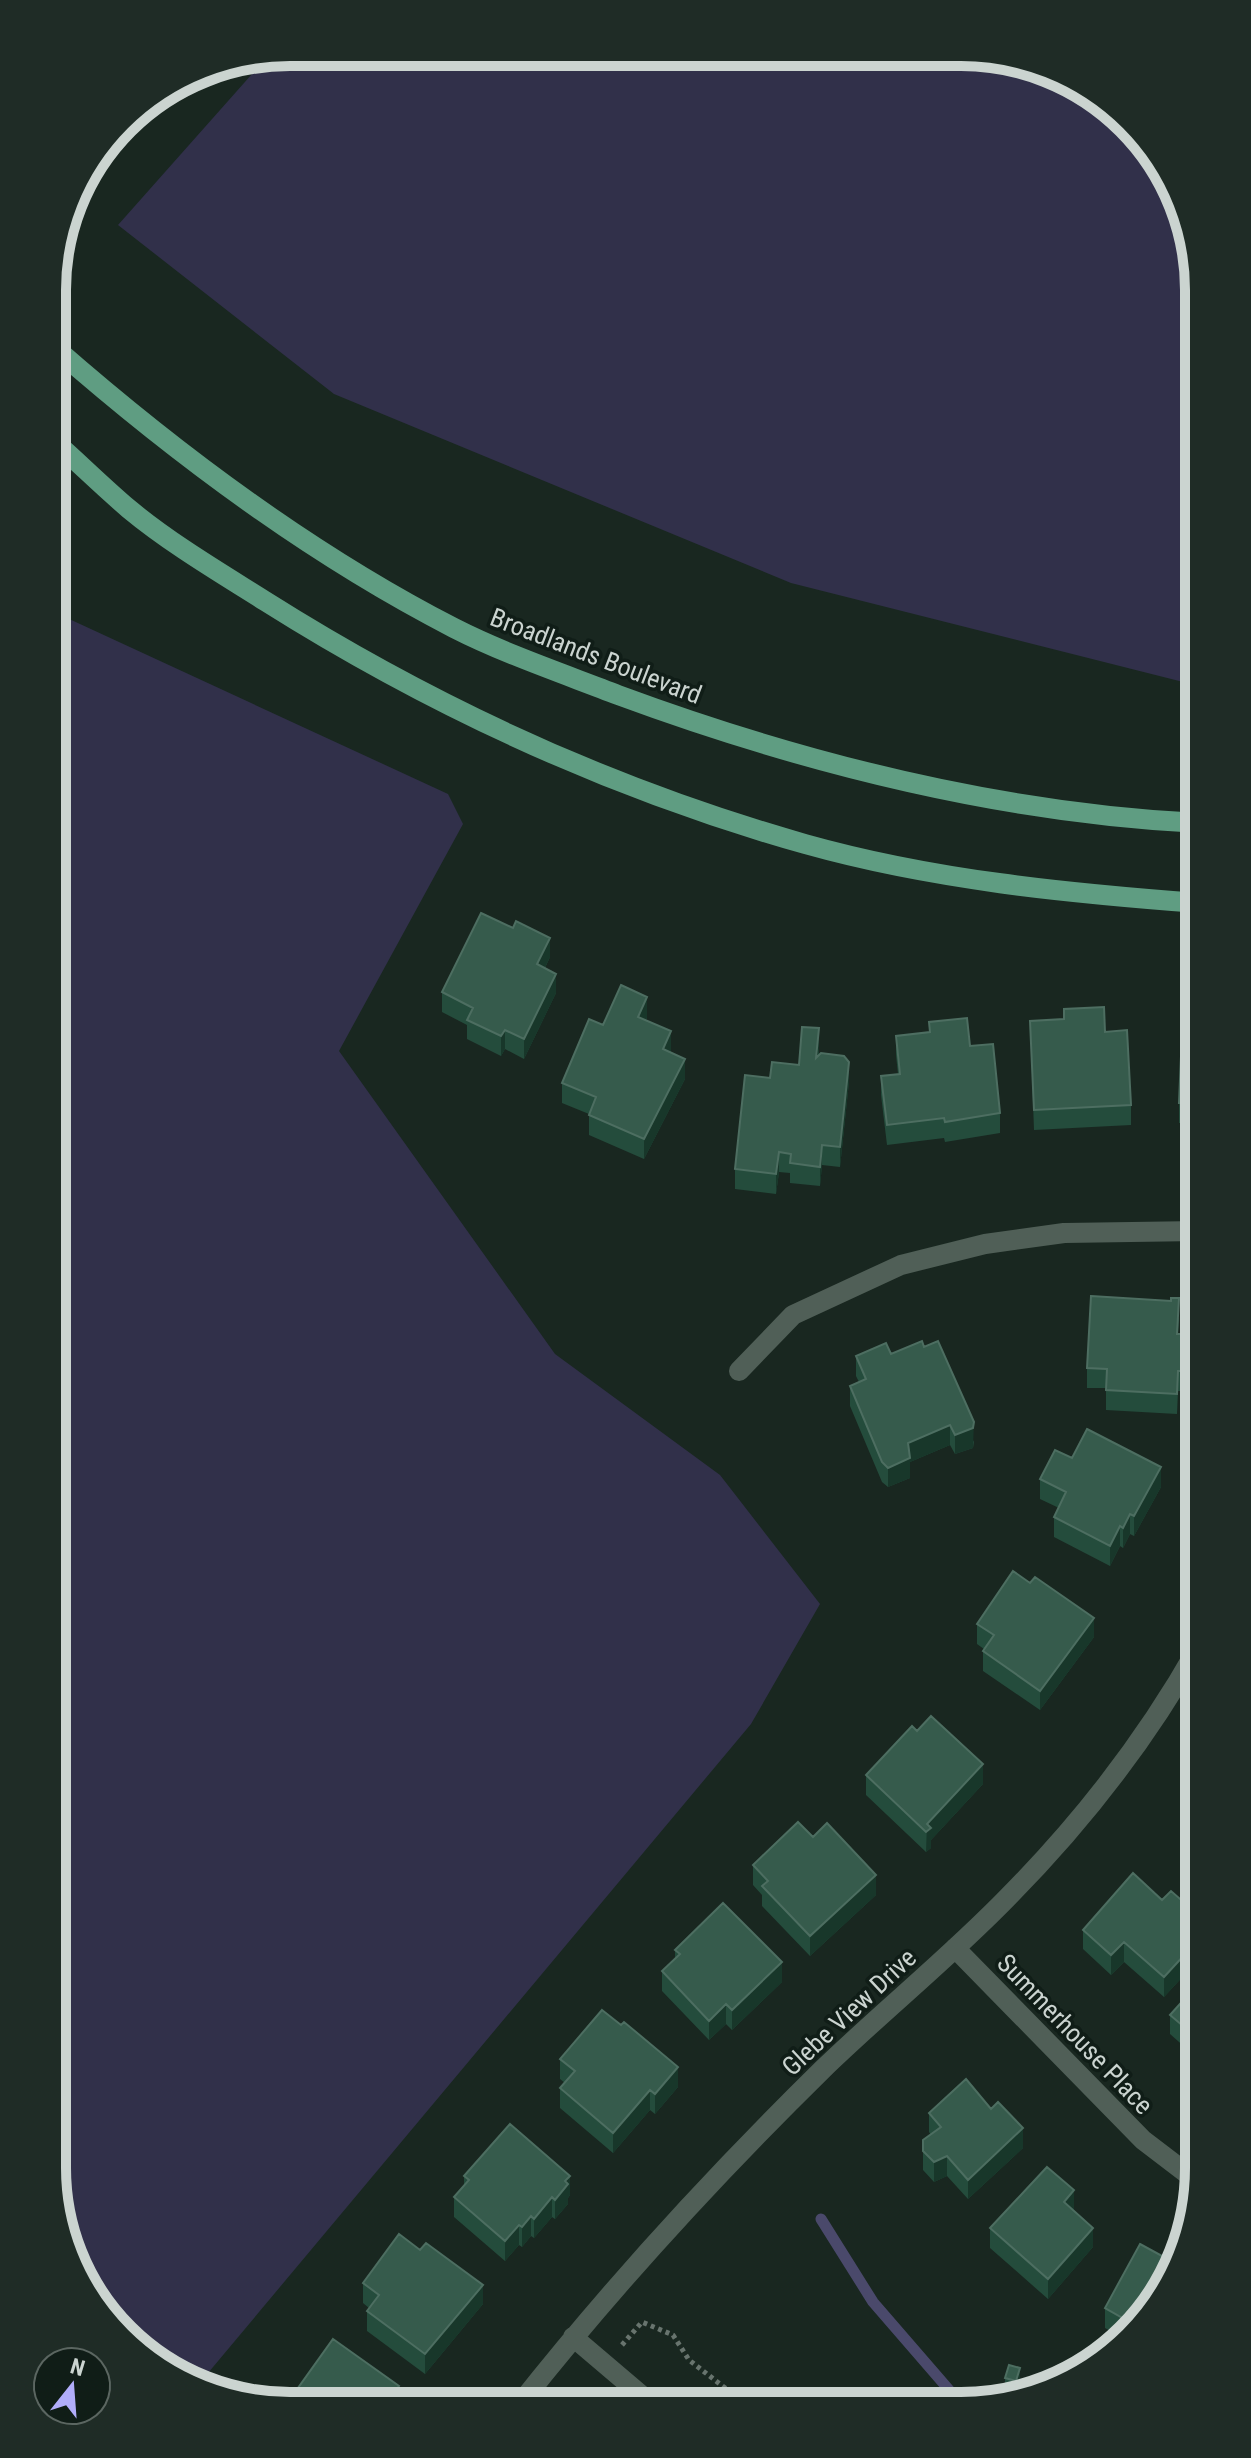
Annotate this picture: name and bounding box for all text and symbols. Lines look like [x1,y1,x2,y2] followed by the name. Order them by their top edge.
[486,602,706,710] street label: Broadlands Boulevard
[776,1942,922,2082] street label: Glebe View Drive
[991,1948,1159,2120] street label: Summerhouse Place
[32,2346,112,2426] north arrow
[68,2353,88,2381] text: N

